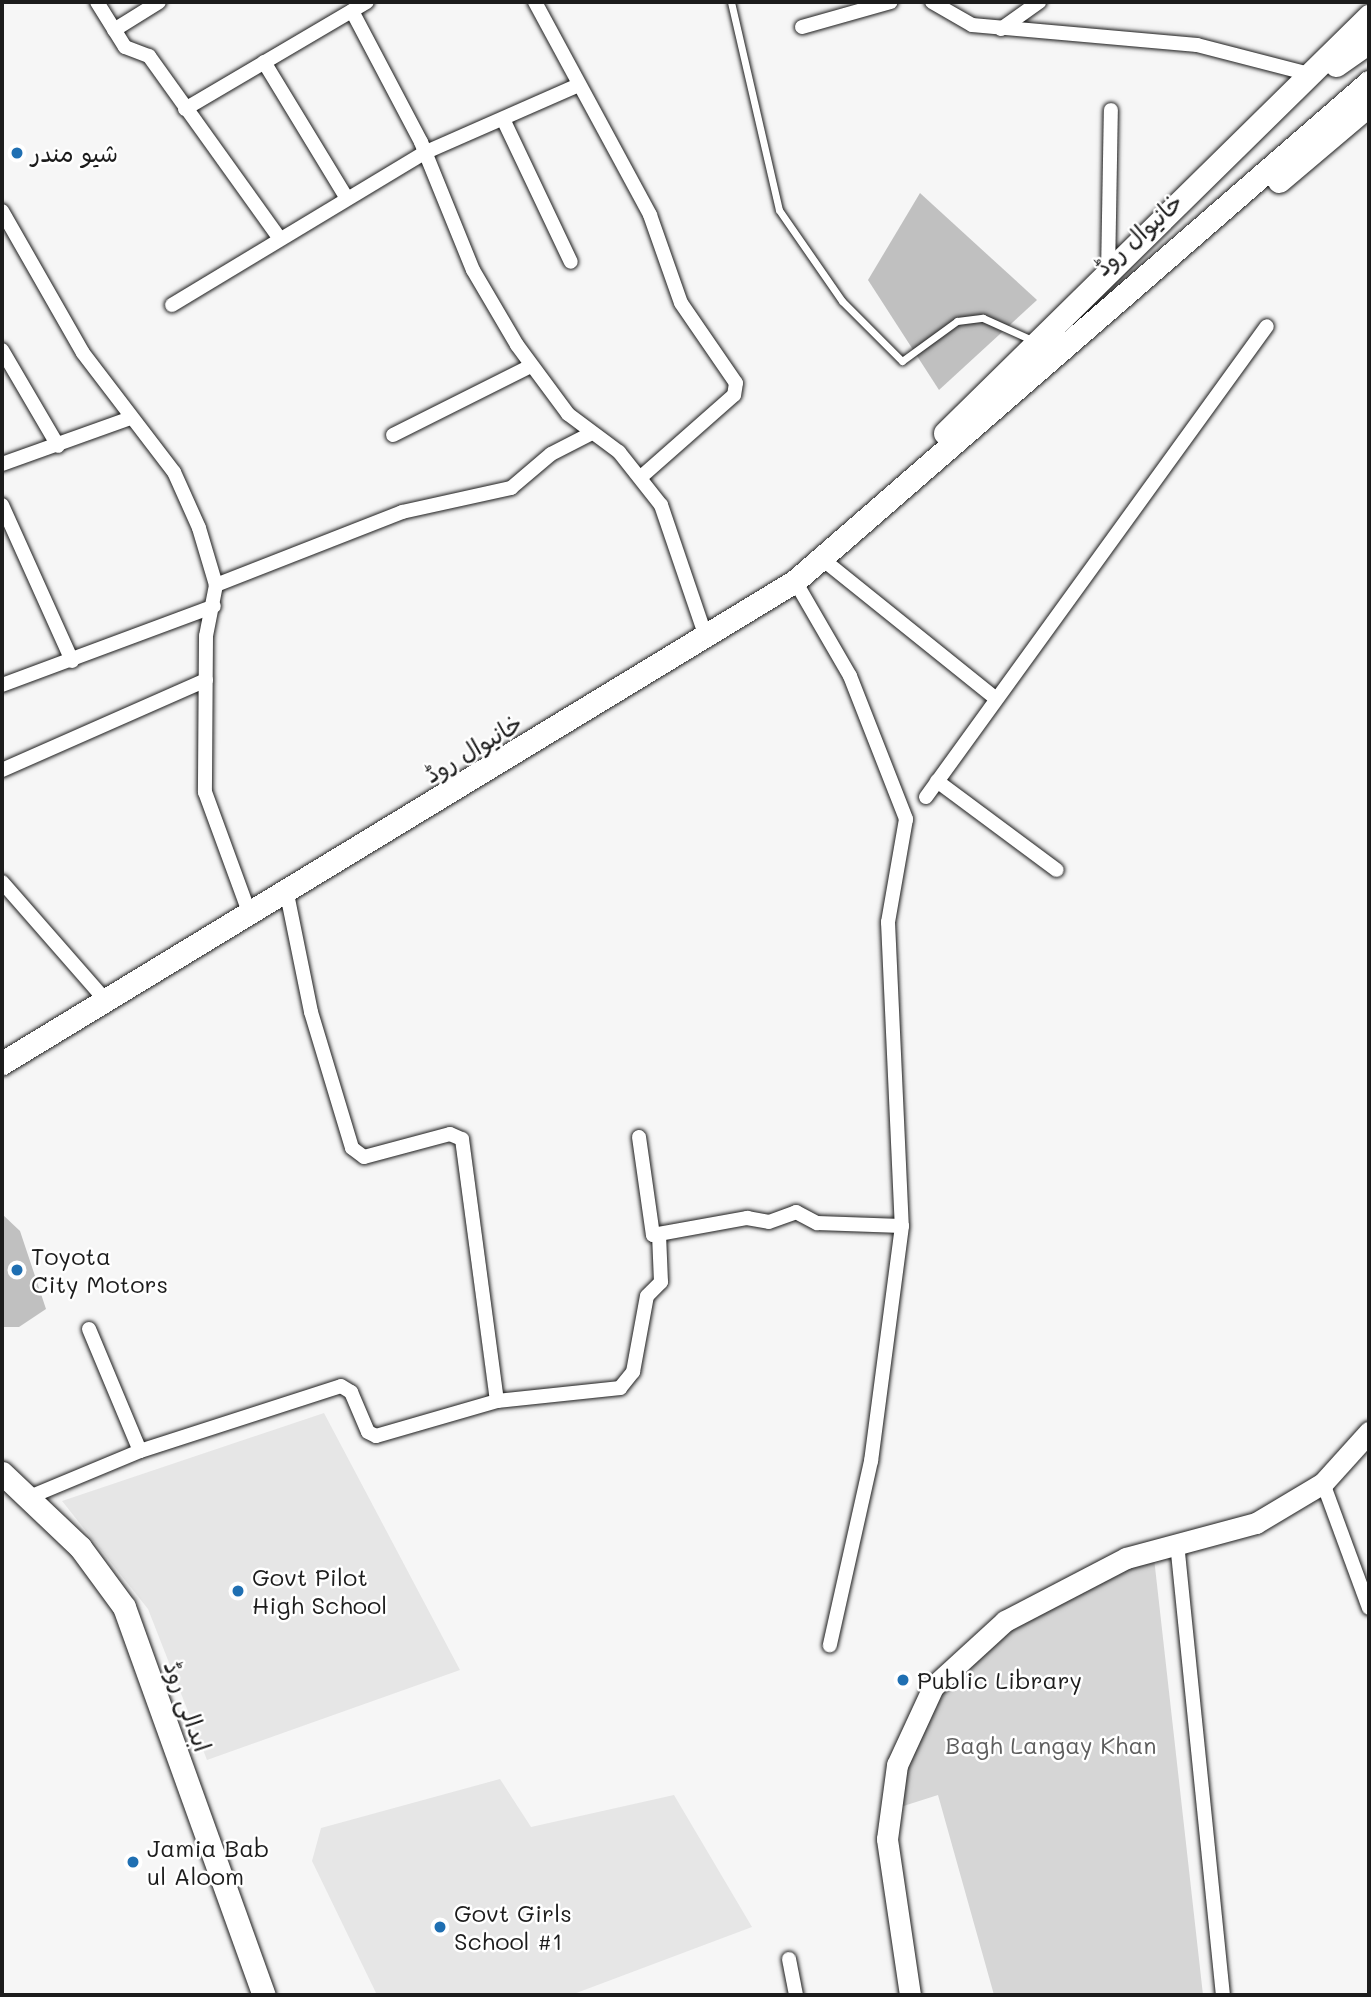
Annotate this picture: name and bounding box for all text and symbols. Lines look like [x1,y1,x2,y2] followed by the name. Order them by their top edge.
[31,139,118,167] place label: شیو مندر
[9,145,25,161] marker: شیو مندر
[1088,187,1188,281] street label: خانیوال روڈ
[419,708,527,788] street label: خانیوال روڈ
[31,1242,168,1298] place label: Toyota City Motors
[9,1262,25,1278] marker: Toyota City Motors
[252,1563,387,1619] place label: Govt Pilot High School
[230,1583,246,1599] marker: Govt Pilot High School
[158,1657,218,1755] street label: ابدالی روڈ
[917,1666,1082,1694] place label: Public Library
[895,1672,911,1688] marker: Public Library
[945,1731,1157,1759] park label: Bagh Langay Khan
[147,1834,269,1890] place label: Jamia Bab ul Aloom
[125,1854,141,1870] marker: Jamia Bab ul Aloom
[454,1899,572,1955] place label: Govt Girls School #1
[432,1919,448,1935] marker: Govt Girls School #1

